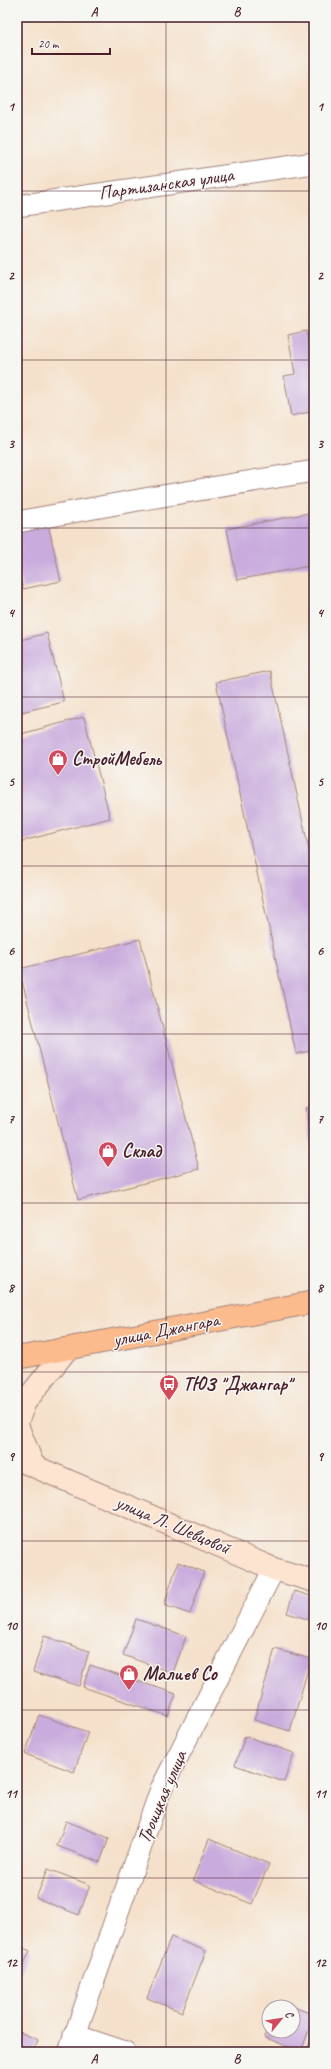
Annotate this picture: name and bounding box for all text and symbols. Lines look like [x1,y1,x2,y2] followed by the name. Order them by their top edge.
[91,4,99,20] text: A
[234,4,242,20] text: B
[32,30,110,56] scale bar
[38,36,60,52] text: 20 m
[8,99,16,115] text: 1
[317,99,325,115] text: 1
[97,162,236,205] street label: Партизанская улица
[8,268,15,284] text: 2
[317,268,324,284] text: 2
[8,436,15,452] text: 3
[317,436,324,452] text: 3
[8,605,16,621] text: 4
[317,605,325,621] text: 4
[72,747,163,771] place label: СтройМебель
[47,748,69,776] shop icon: СтройМебель
[8,774,15,790] text: 5
[317,774,324,790] text: 5
[8,943,15,959] text: 6
[317,943,324,959] text: 6
[8,1111,15,1127] text: 7
[317,1111,324,1127] text: 7
[122,1139,163,1163] place label: Склад
[97,1140,119,1168] shop icon: Склад
[8,1280,16,1296] text: 8
[317,1280,325,1296] text: 8
[110,1308,223,1352] street label: улица Джангара
[183,1372,296,1396] place label: ТЮЗ "Джангар"
[158,1373,180,1401] bus stop icon: ТЮЗ "Джангар"
[8,1449,15,1465] text: 9
[317,1449,324,1465] text: 9
[111,1490,235,1560] street label: улица Л. Шевцовой
[5,1618,18,1634] text: 10
[314,1618,327,1634] text: 10
[143,1662,218,1686] place label: Малиев Со
[118,1663,140,1691] shop icon: Малиев Со
[132,1746,193,1847] street label: Троицкая улица
[5,1786,19,1802] text: 11
[314,1786,328,1802] text: 11
[5,1955,18,1971] text: 12
[314,1955,327,1971] text: 12
[261,1999,301,2039] north arrow
[282,2008,298,2021] text: С
[91,2051,99,2067] text: A
[234,2051,242,2067] text: B

